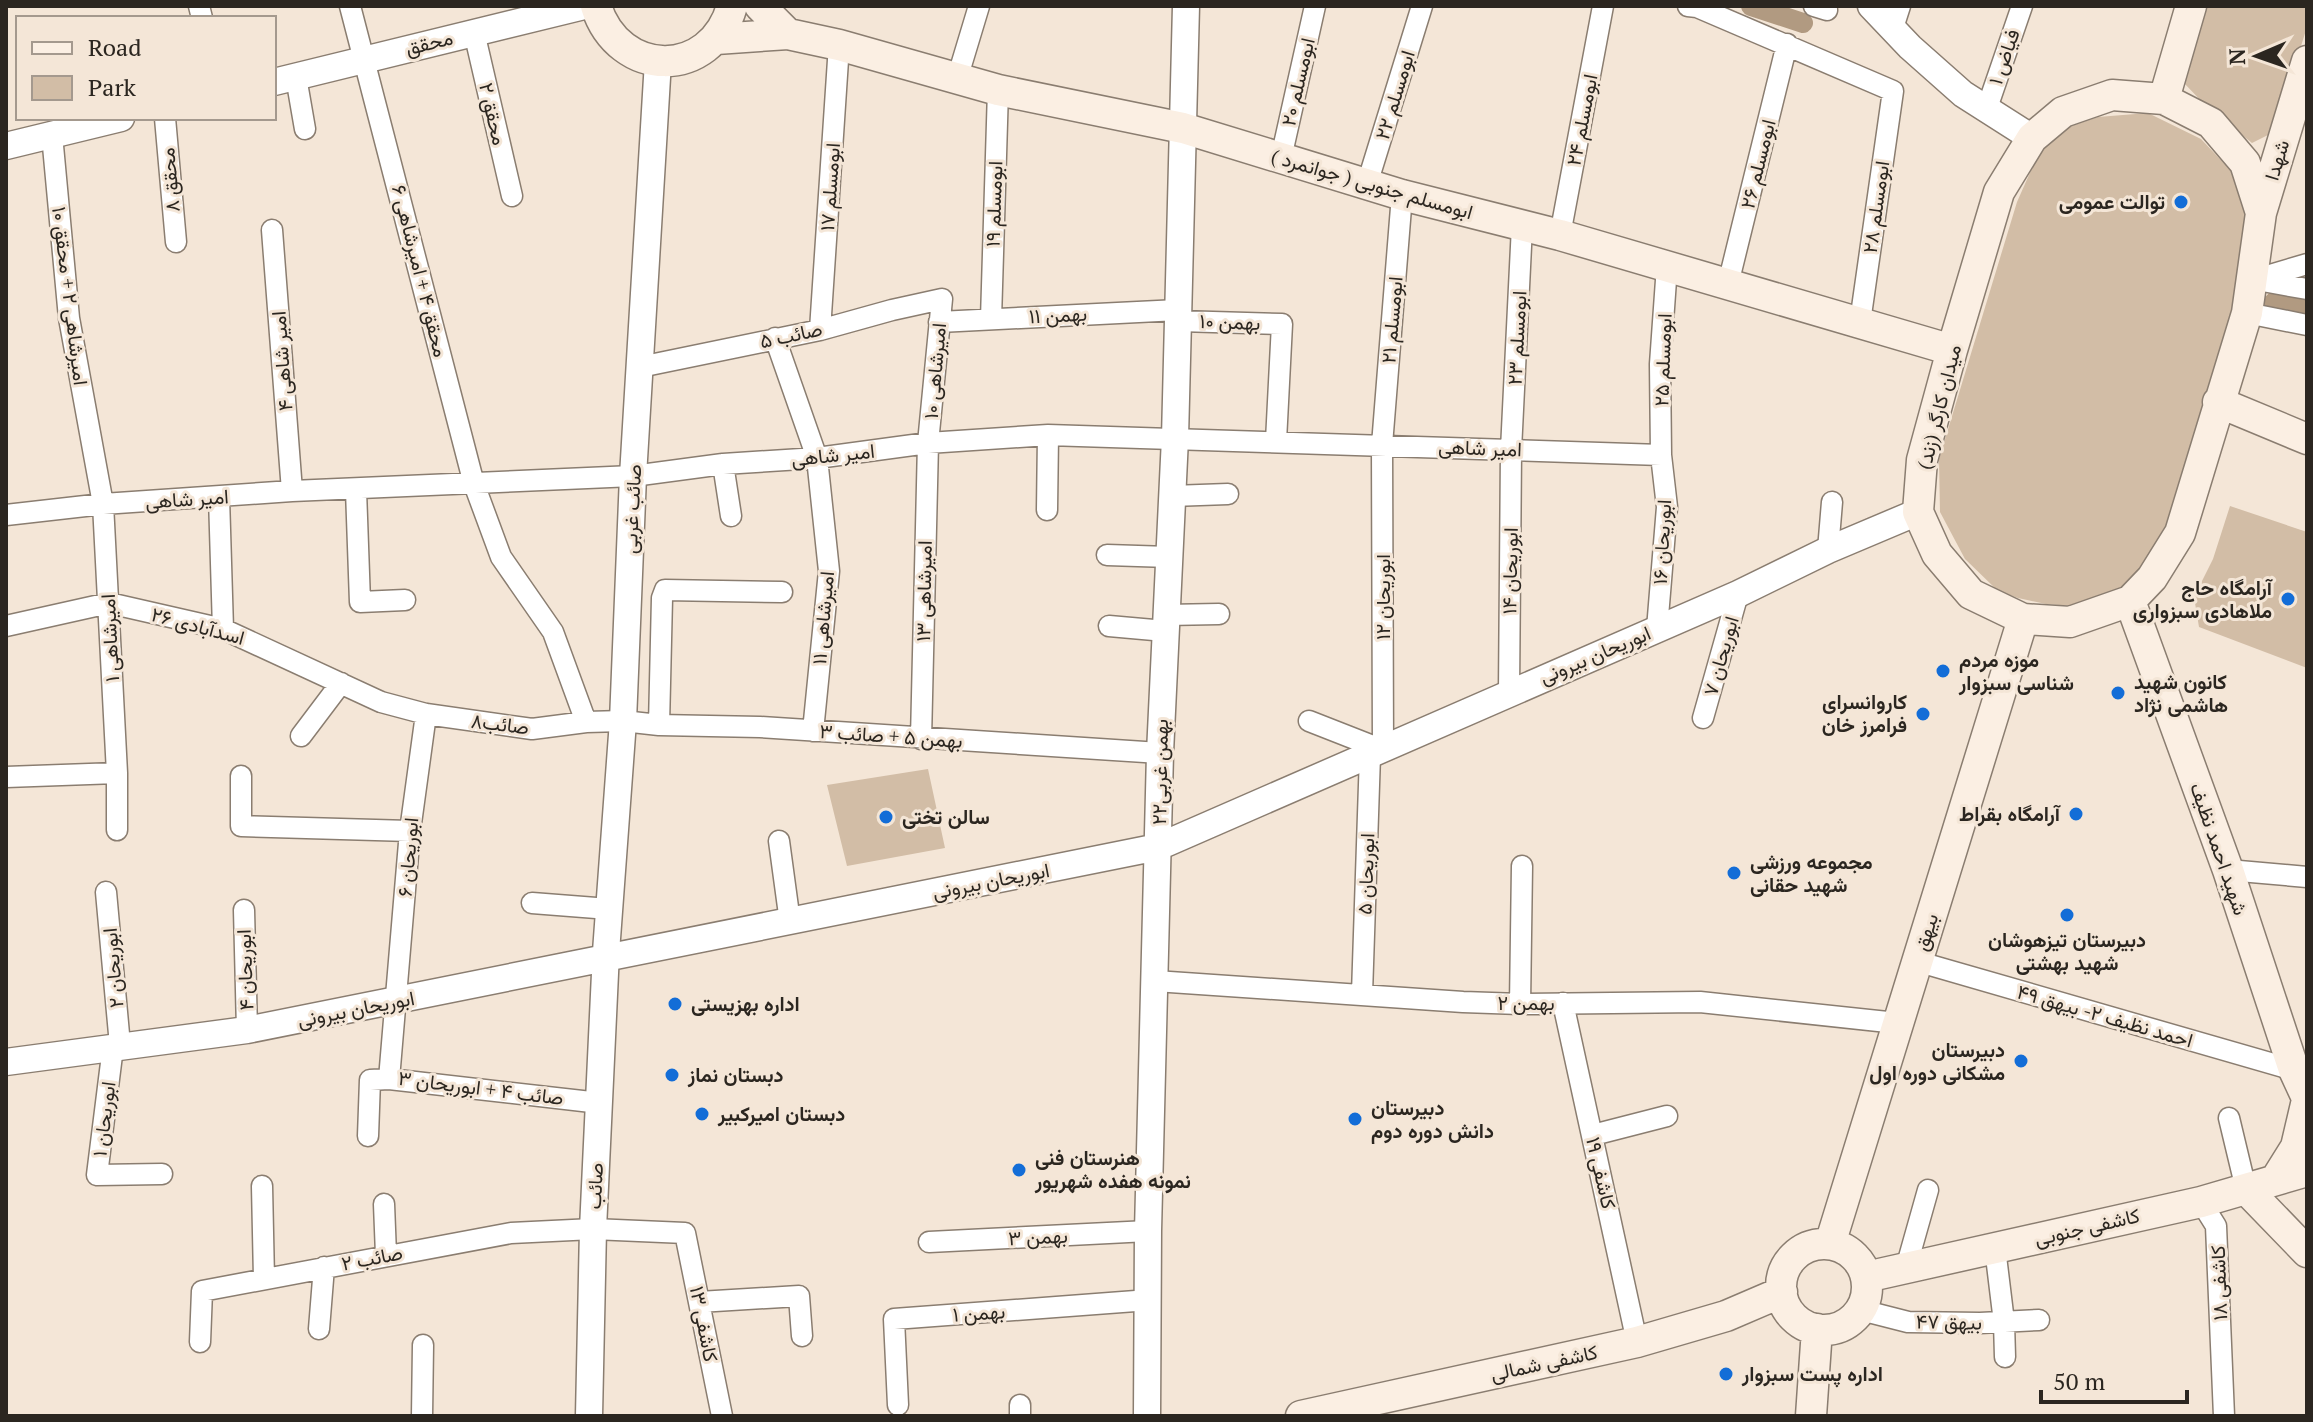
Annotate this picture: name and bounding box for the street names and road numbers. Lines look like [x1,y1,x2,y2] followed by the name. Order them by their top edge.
[402,24,455,61] street label: محقق
[1981,25,2026,88] street label: فیاض ۱
[1274,35,1321,129] street label: ابومسلم ۲۰
[1368,47,1421,143] street label: ابومسلم ۲۲
[1559,72,1604,168] street label: ابومسلم ۲۴
[473,80,514,148] street label: محقق ۲
[1733,116,1782,211] street label: ابومسلم ۲۶
[2258,136,2295,183] street label: شهدا
[813,142,846,232] street label: ابومسلم ۱۷
[1268,142,1476,225] street label: ابومسلم جنوبی ( جوانمرد )
[153,147,186,213] street label: محقق ۸
[1856,159,1895,255] street label: ابومسلم ۲۸
[979,160,1008,248] street label: ابومسلم ۱۹
[386,182,455,360] street label: محقق ۴ + امیرشاهی ۶
[46,205,95,387] street label: امیرشاهی ۲ + محقق ۱۰
[1374,275,1409,365] street label: ابومسلم ۲۱
[1501,290,1532,386] street label: ابومسلم ۲۳
[1028,299,1088,330] street label: بهمن ۱۱
[1199,307,1261,336] street label: بهمن ۱۰
[265,310,298,412] street label: امیر شاهی ۴
[1647,313,1678,407] street label: ابومسلم ۲۵
[757,315,825,354] street label: صائب ۵
[917,322,952,420] street label: امیرشاهی ۱۰
[1910,342,1967,472] street label: میدان کارگر (زند)
[1438,433,1522,462] street label: امیر شاهی
[790,437,876,472] street label: امیر شاهی
[616,463,647,555] street label: صائب غربی
[144,482,230,515] street label: امیر شاهی
[1646,499,1677,585] street label: ابوریحان ۱۶
[1495,527,1524,615] street label: ابوریحان ۱۴
[909,540,938,642] street label: امیرشاهی ۱۳
[1369,554,1396,640] street label: ابوریحان ۱۲
[805,570,840,666] street label: امیرشاهی ۱۱
[94,593,125,683] street label: امیرشاهی ۱
[148,600,248,651] street label: اسدآبادی ۲۶
[1696,613,1745,699] street label: ابوریحان ۷
[1535,619,1655,690] street label: ابوریحان بیرونی
[469,707,531,740] street label: صائب۸
[819,717,964,754] street label: بهمن ۵ + صائب ۳
[1145,719,1174,825] street label: ۲۲بهمن غربی
[2184,779,2255,919] street label: شهید احمد نظیف
[391,816,424,898] street label: ابوریحان ۶
[1351,833,1380,915] street label: ابوریحان ۵
[930,856,1052,905] street label: ابوریحان بیرونی
[1907,910,1944,954] street label: بیهق
[96,927,129,1009] street label: ابوریحان ۲
[230,929,259,1011] street label: ابوریحان ۴
[2014,977,2196,1054] street label: احمد نظیف ۲- بیهق ۴۹
[295,984,417,1033] street label: ابوریحان بیرونی
[1497,989,1555,1016] street label: بهمن ۲
[397,1064,565,1111] street label: صائب ۴ + ابوریحان ۳
[85,1080,122,1158] street label: ابوریحان ۱
[1580,1134,1623,1212] street label: کاشفی ۱۹
[580,1162,609,1210] street label: صائب
[2032,1201,2142,1252] street label: کاشفی جنوبی
[1007,1221,1069,1252] street label: بهمن ۳
[339,1238,405,1277] street label: صائب ۲
[2204,1245,2233,1321] street label: کاشفی ۱۸
[684,1284,725,1364] street label: کاشفی ۱۳
[952,1297,1006,1328] street label: بهمن ۱
[1916,1307,1982,1336] street label: بیهق ۴۷
[1488,1338,1600,1387] street label: کاشفی شمالی

